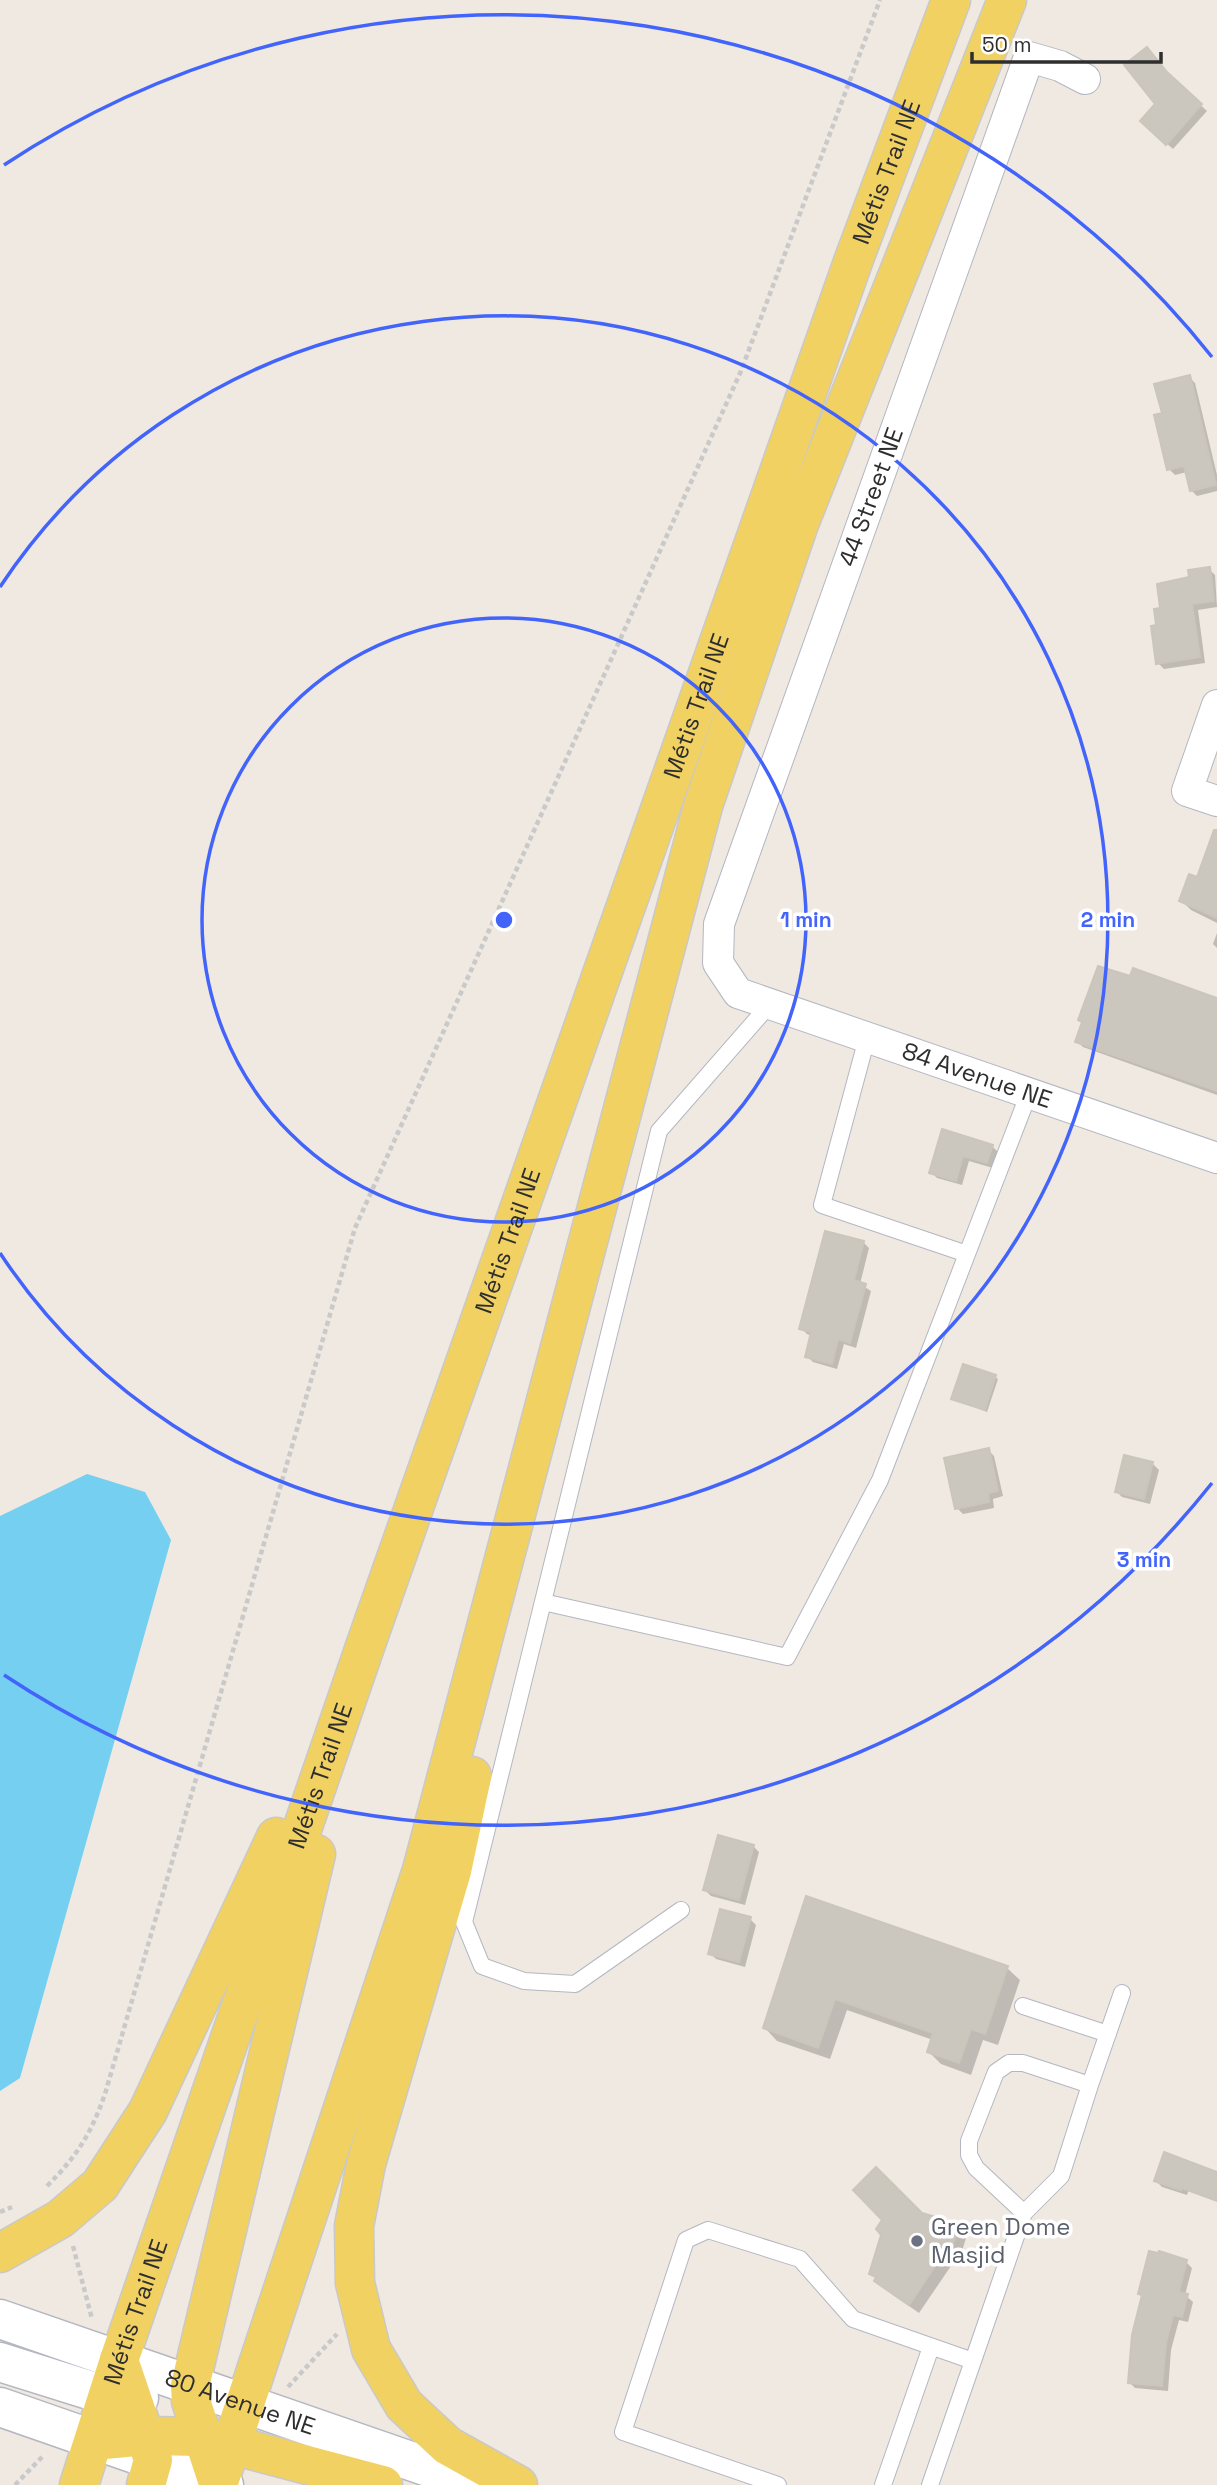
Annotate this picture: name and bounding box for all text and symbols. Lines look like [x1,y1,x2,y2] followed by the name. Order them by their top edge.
[972,21,1161,65] scale bar
[982,31,1032,58] text: 50 m
[845,95,927,248] street label: Métis Trail NE
[831,423,910,570] street label: 44 Street NE
[656,629,736,783] street label: Métis Trail NE
[780,906,832,933] text: 1 min
[1081,906,1135,933] text: 2 min
[492,908,516,932] centre of rings
[898,1035,1056,1115] street label: 84 Avenue NE
[468,1164,547,1318] street label: Métis Trail NE
[1117,1546,1171,1573] text: 3 min
[281,1699,359,1853] street label: Métis Trail NE
[931,2211,1070,2270] place label: Green Dome Masjid
[909,2233,925,2249] marker: Green Dome Masjid
[96,2235,174,2389] street label: Métis Trail NE
[161,2361,319,2442] street label: 80 Avenue NE

